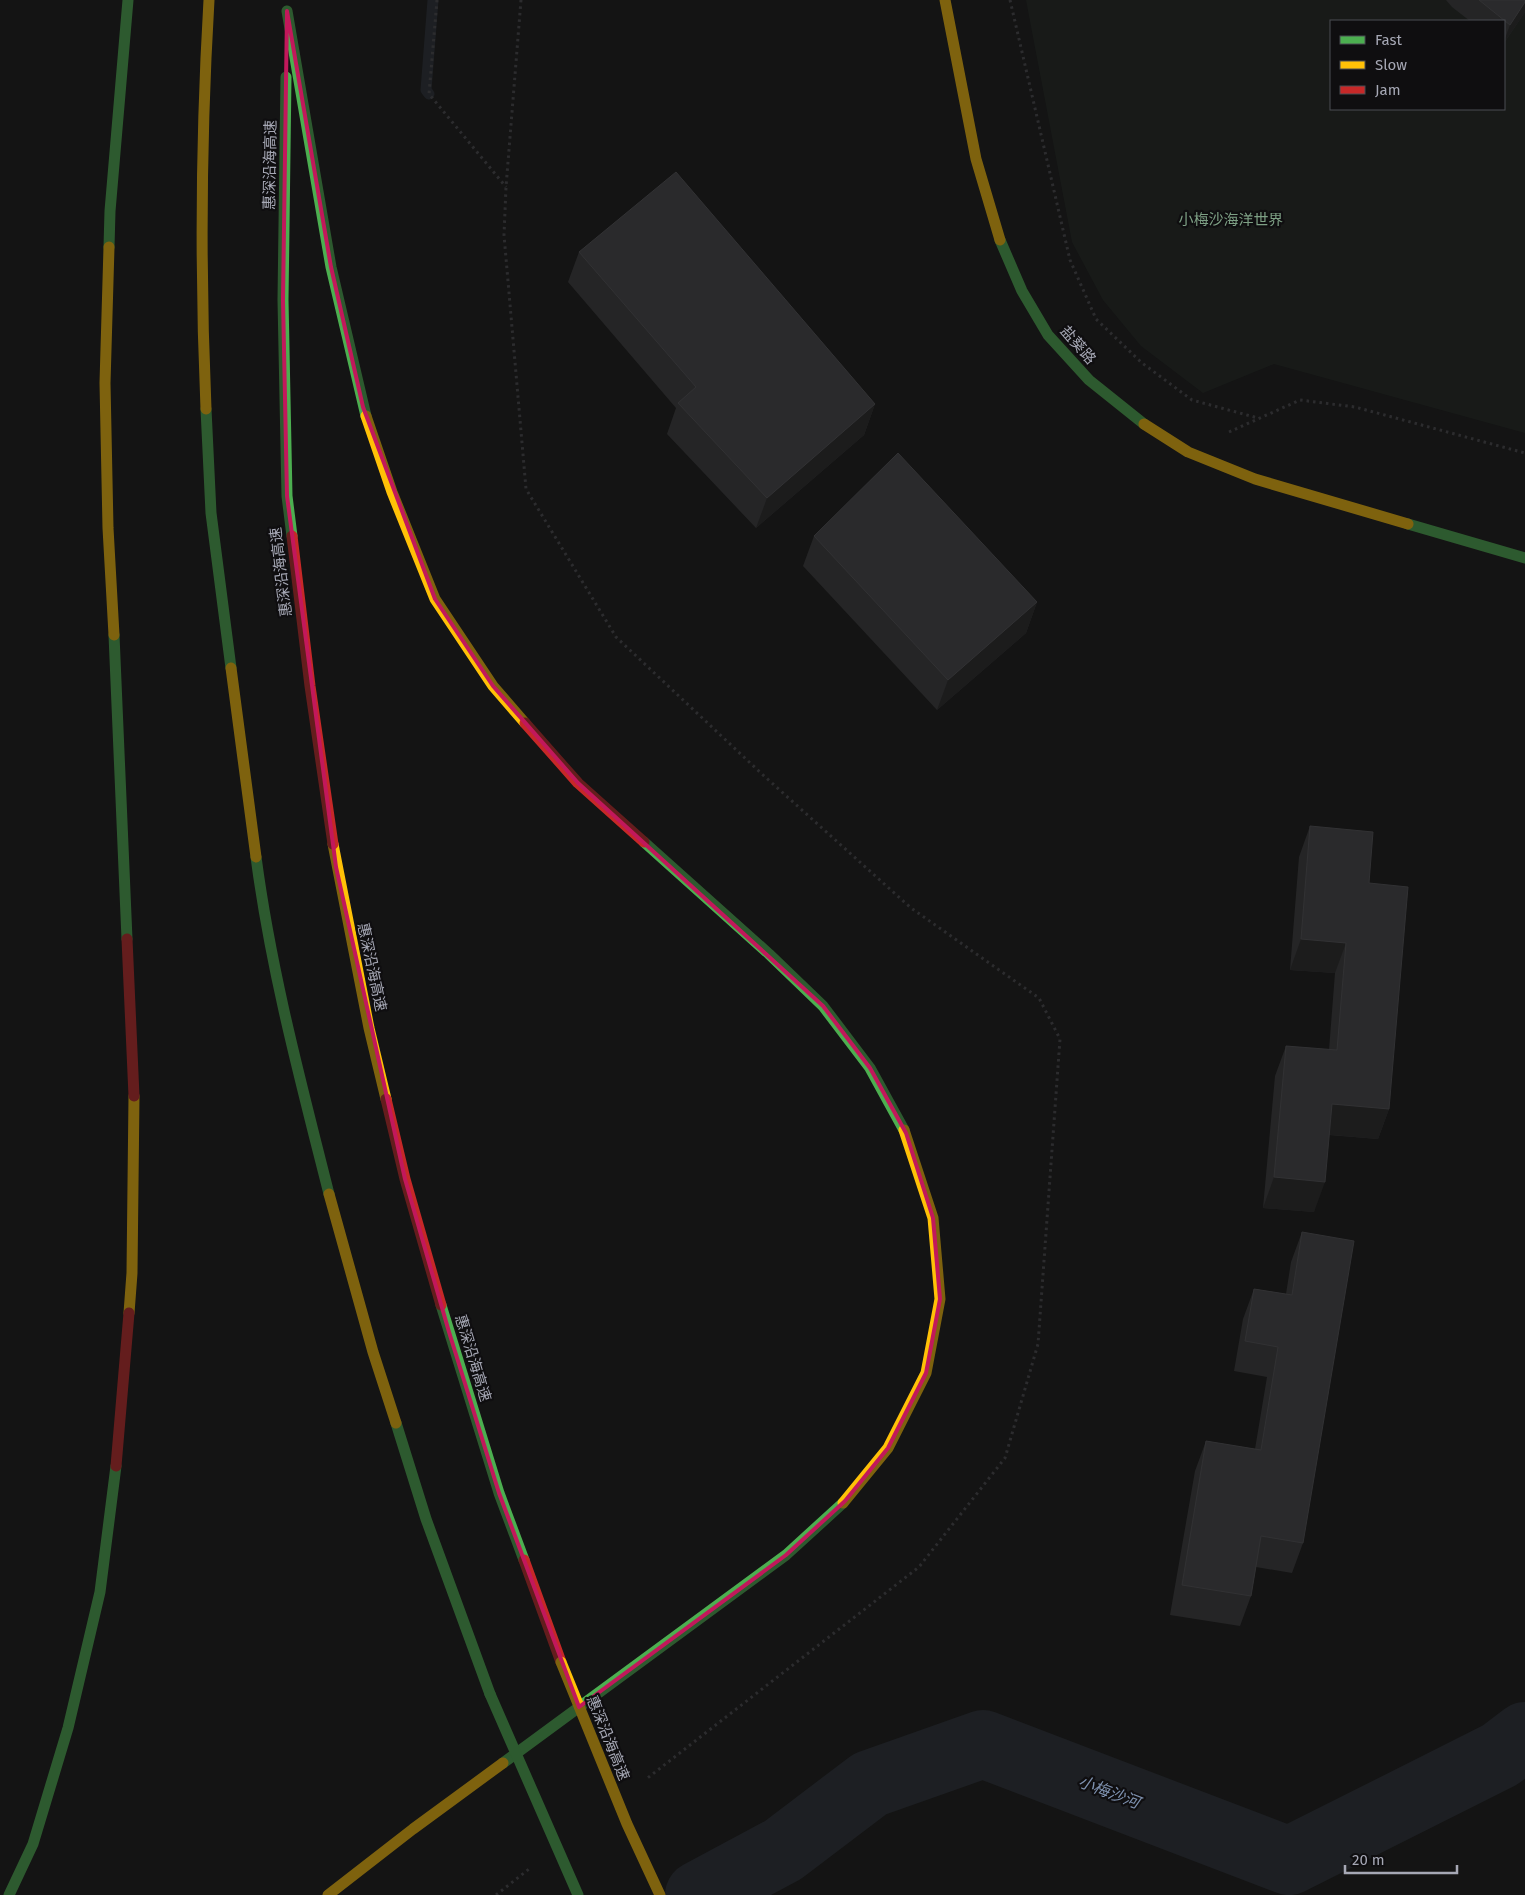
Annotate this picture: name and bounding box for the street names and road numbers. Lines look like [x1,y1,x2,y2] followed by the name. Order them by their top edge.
[260,120,280,210] street label: 惠深沿海高速
[1056,322,1100,368] street label: 盐葵路
[267,526,295,618] street label: 惠深沿海高速
[354,921,390,1013] street label: 惠深沿海高速
[451,1312,495,1404] street label: 惠深沿海高速
[583,1693,633,1783] street label: 惠深沿海高速

